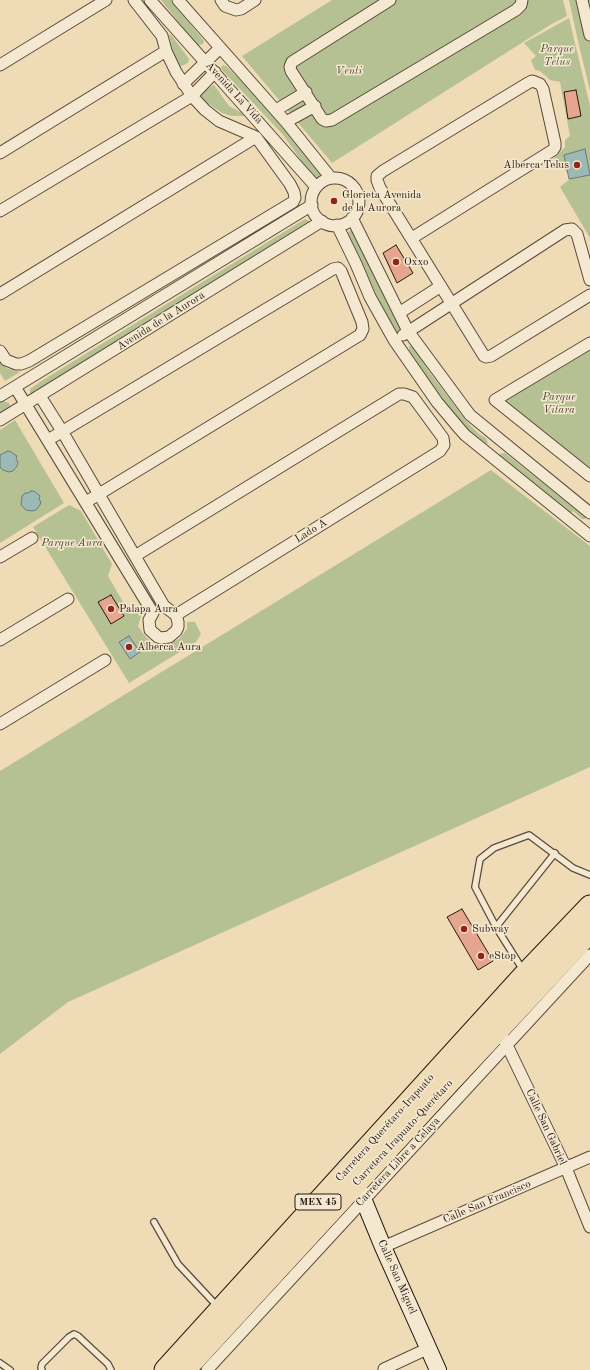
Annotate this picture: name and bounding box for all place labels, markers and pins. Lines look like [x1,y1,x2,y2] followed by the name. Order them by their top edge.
[503,158,569,172] place label: Alberca Telus
[572,160,582,170] marker: Alberca Telus
[342,188,421,214] place label: Glorieta Avenida de la Aurora
[329,196,339,206] marker: Glorieta Avenida de la Aurora
[404,255,428,269] place label: Oxxo
[391,257,401,267] marker: Oxxo
[119,602,178,616] place label: Palapa Aura
[106,604,116,614] marker: Palapa Aura
[137,640,201,654] place label: Alberca Aura
[124,642,134,652] marker: Alberca Aura
[472,922,509,936] place label: Subway
[459,924,469,934] marker: Subway
[489,949,516,963] place label: eStop
[476,951,486,961] marker: eStop

